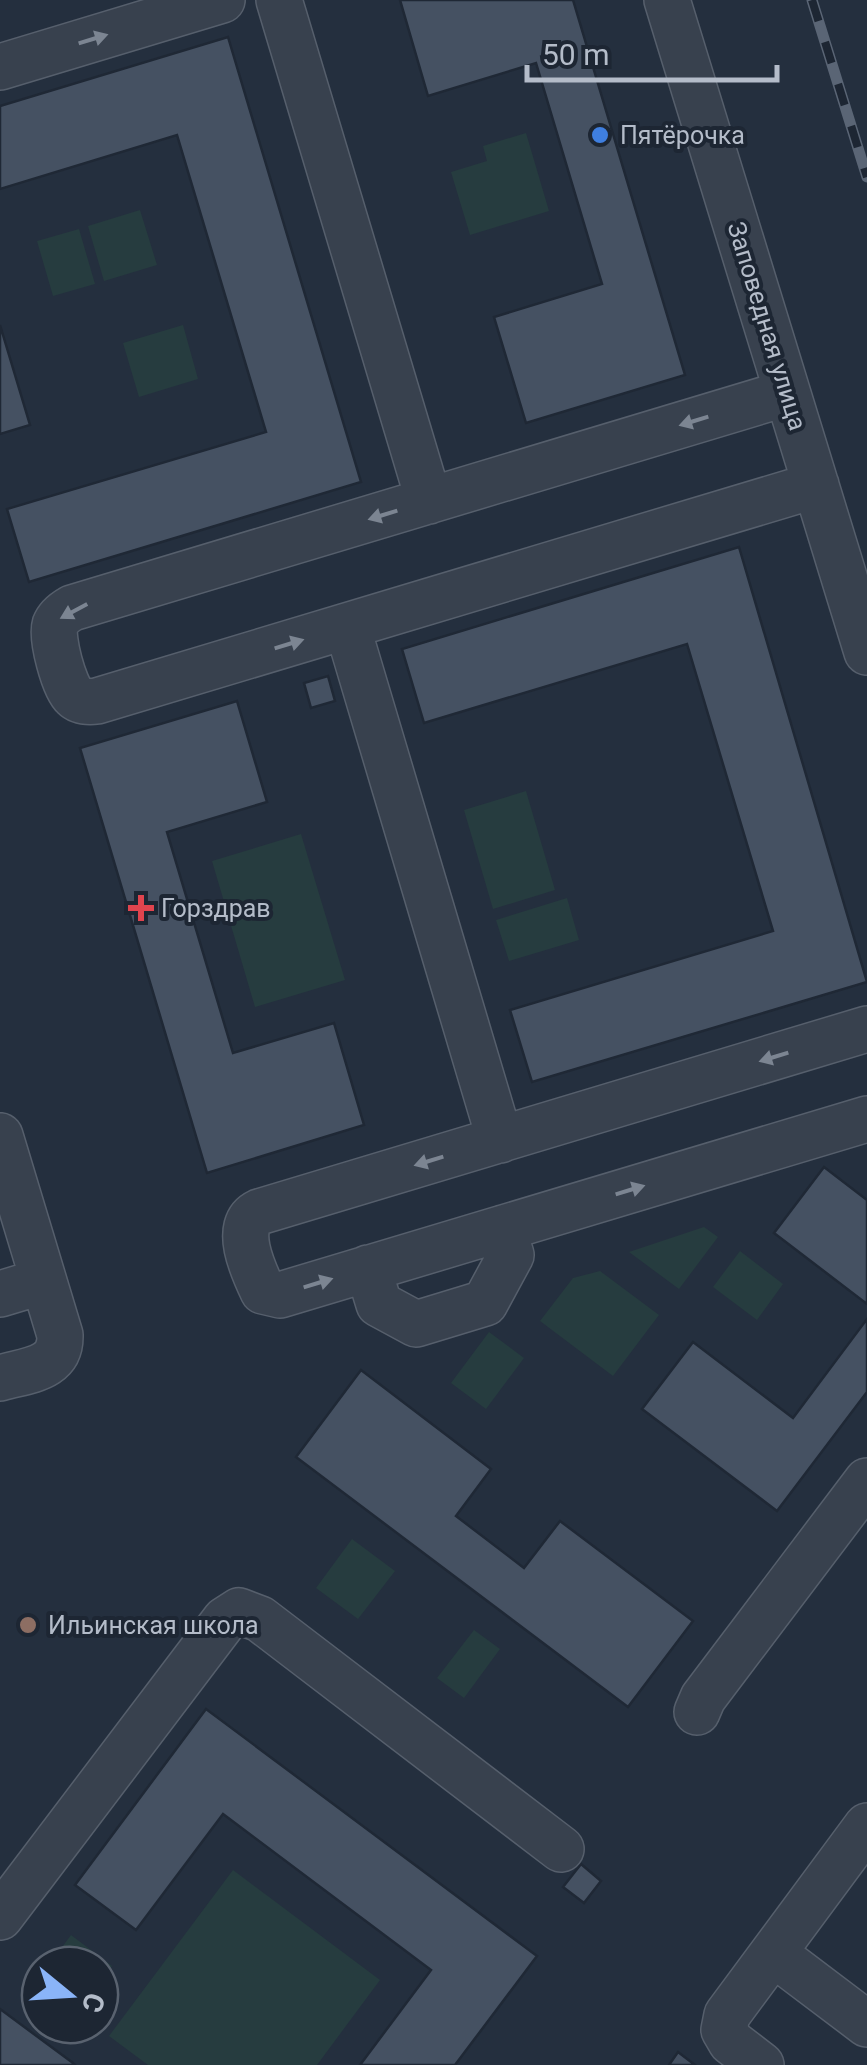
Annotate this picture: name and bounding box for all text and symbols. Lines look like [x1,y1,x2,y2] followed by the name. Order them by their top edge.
[527,20,777,82] scale bar
[79,31,109,46] one-way arrow
[542,37,609,72] text: 50 m
[620,121,745,150] place label: Пятёрочка
[589,124,611,146] marker: Пятёрочка
[722,218,812,434] street label: Заповедная улица
[678,414,709,429] one-way arrow
[367,508,398,523] one-way arrow
[59,602,88,619] one-way arrow
[275,636,305,651] one-way arrow
[161,894,271,923] place label: Горздрав
[130,897,152,919] marker: Горздрав
[758,1050,788,1065] one-way arrow
[413,1154,444,1169] one-way arrow
[615,1182,645,1197] one-way arrow
[303,1275,334,1290] one-way arrow
[48,1611,259,1640] place label: Ильинская школа
[17,1614,39,1636] marker: Ильинская школа
[20,1945,120,2045] north arrow
[75,1989,112,2016] text: С

